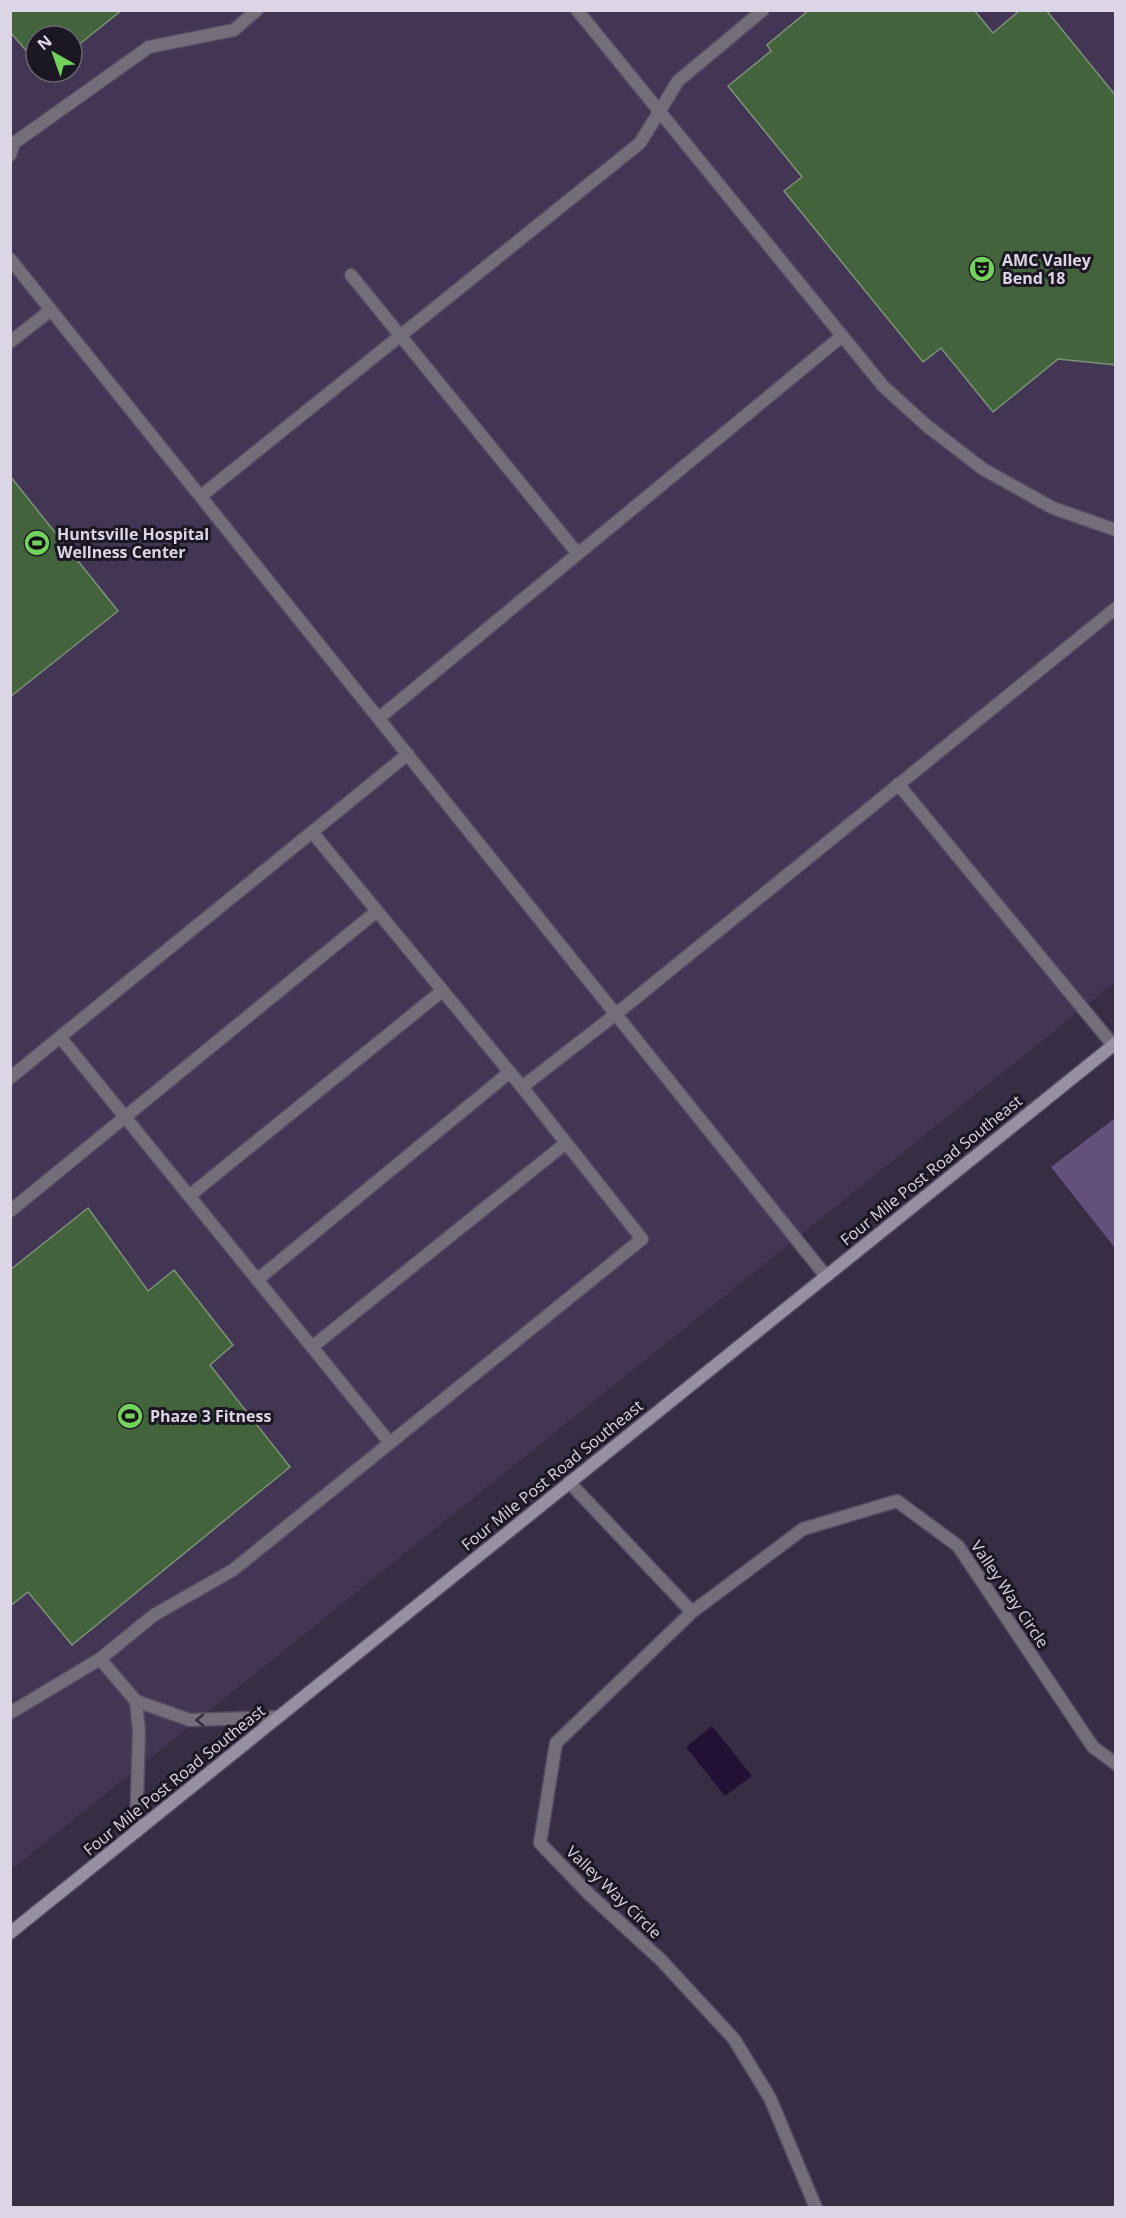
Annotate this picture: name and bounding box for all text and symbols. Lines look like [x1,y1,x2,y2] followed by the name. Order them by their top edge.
[24,24,84,84] north arrow
[32,30,56,55] text: N
[1002,249,1092,289] place label: AMC Valley Bend 18
[967,254,997,284] theatre icon: AMC Valley Bend 18
[57,523,209,563] place label: Huntsville Hospital Wellness Center
[22,528,52,558] sports icon: Huntsville Hospital Wellness Center
[835,1090,1027,1250] street label: Four Mile Post Road Southeast
[456,1395,648,1555] street label: Four Mile Post Road Southeast
[115,1401,145,1431] sports icon: Phaze 3 Fitness
[150,1405,271,1427] place label: Phaze 3 Fitness
[966,1536,1054,1652] street label: Valley Way Circle
[78,1700,270,1860] street label: Four Mile Post Road Southeast
[195,1714,204,1726] one-way arrow
[561,1841,667,1943] street label: Valley Way Circle

